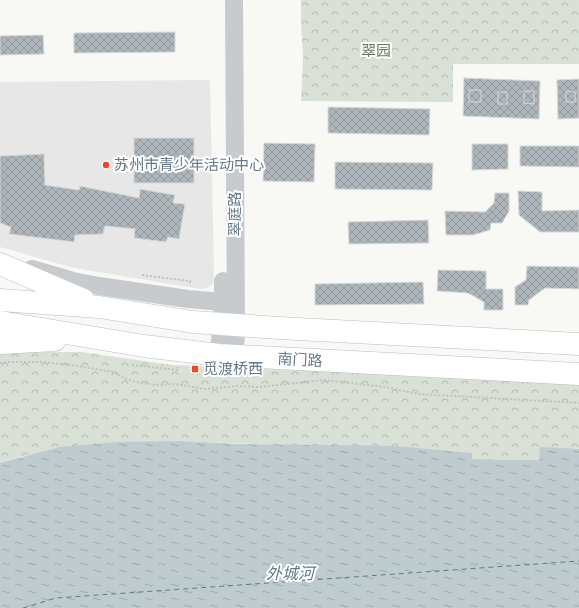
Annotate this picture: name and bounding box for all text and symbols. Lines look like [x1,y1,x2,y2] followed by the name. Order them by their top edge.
[361,41,391,59] park label: 翠园
[114,155,264,173] place label: 苏州市青少年活动中心
[101,160,111,170] marker: 苏州市青少年活动中心
[225,191,243,237] street label: 翠庭路
[277,349,323,369] street label: 南门路
[203,359,263,377] place label: 觅渡桥西
[190,364,200,374] marker: 觅渡桥西
[266,563,317,582] water label: 外城河

